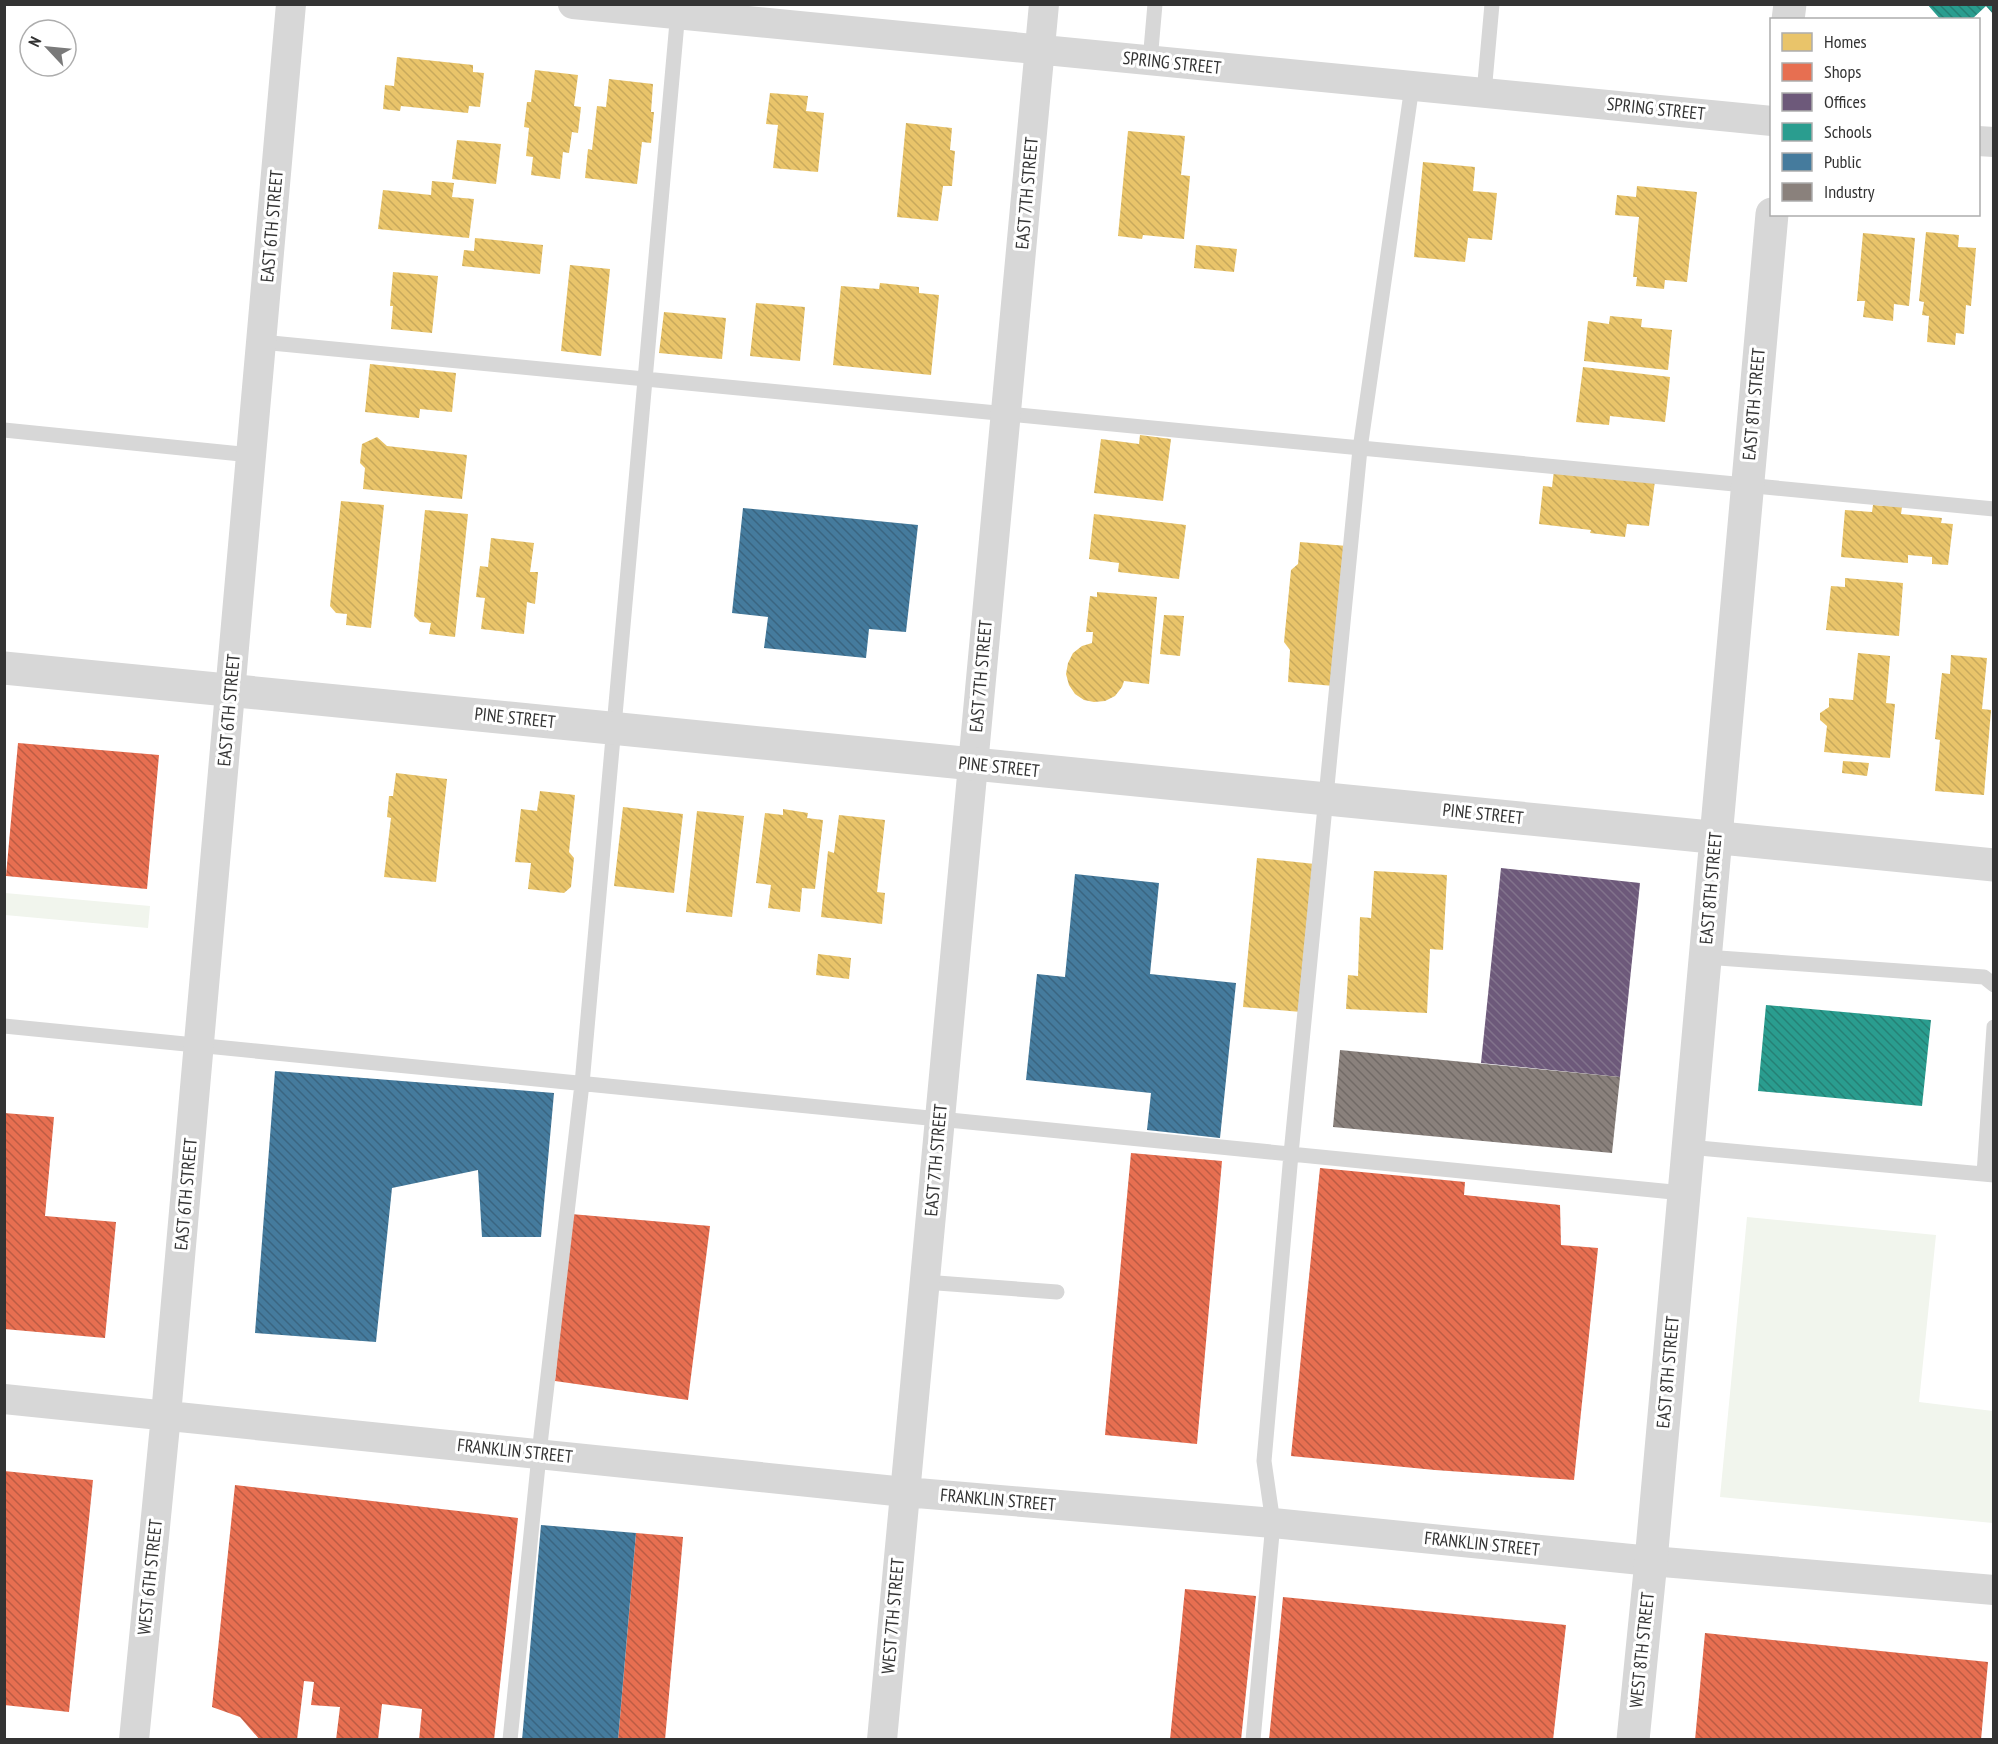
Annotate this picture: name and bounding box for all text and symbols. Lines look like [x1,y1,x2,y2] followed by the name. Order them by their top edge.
[18,18,78,78] north arrow
[1770,18,1980,216] legend
[1824,30,1867,53] text: Homes
[24,33,45,50] text: N
[1122,46,1222,79] street label: SPRING STREET
[1824,60,1861,83] text: Shops
[1824,90,1866,113] text: Offices
[1606,92,1706,125] street label: SPRING STREET
[1824,120,1872,143] text: Schools
[1010,136,1043,250] street label: EAST 7TH STREET
[1824,150,1862,173] text: Public
[255,169,288,283] street label: EAST 6TH STREET
[1824,180,1875,203] text: Industry
[1737,347,1770,461] street label: EAST 8TH STREET
[964,619,997,733] street label: EAST 7TH STREET
[212,653,245,767] street label: EAST 6TH STREET
[473,702,557,733] street label: PINE STREET
[957,751,1041,782] street label: PINE STREET
[1441,798,1525,829] street label: PINE STREET
[1694,831,1727,945] street label: EAST 8TH STREET
[919,1103,952,1217] street label: EAST 7TH STREET
[169,1137,202,1251] street label: EAST 6TH STREET
[1651,1315,1684,1429] street label: EAST 8TH STREET
[456,1433,574,1468] street label: FRANKLIN STREET
[939,1483,1057,1516] street label: FRANKLIN STREET
[132,1518,167,1636] street label: WEST 6TH STREET
[1423,1526,1541,1561] street label: FRANKLIN STREET
[876,1557,909,1675] street label: WEST 7TH STREET
[1624,1591,1659,1709] street label: WEST 8TH STREET

